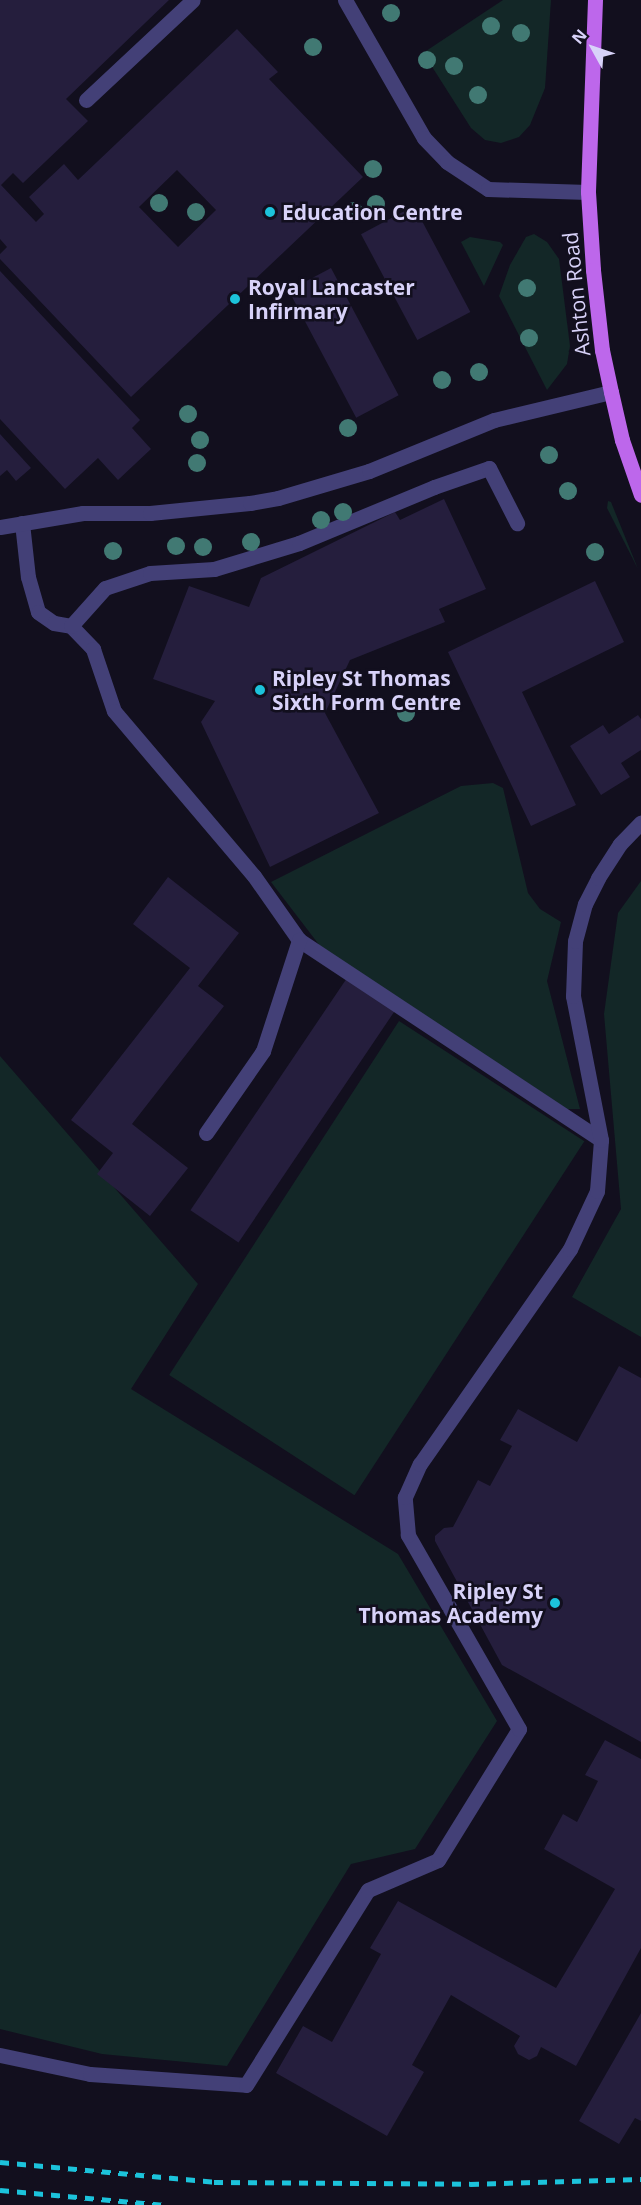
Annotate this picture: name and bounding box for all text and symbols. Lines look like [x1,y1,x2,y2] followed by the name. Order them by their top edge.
[563,18,623,78] north arrow
[567,24,592,48] text: N
[282,199,463,225] place label: Education Centre
[263,205,277,219] marker: Education Centre
[557,231,595,357] street label: Ashton Road
[248,274,415,324] place label: Royal Lancaster Infirmary
[226,290,244,308] marker: Royal Lancaster Infirmary
[272,665,461,715] place label: Ripley St Thomas Sixth Form Centre
[253,683,267,697] marker: Ripley St Thomas Sixth Form Centre
[359,1578,543,1628] place label: Ripley St Thomas Academy
[548,1596,562,1610] marker: Ripley St Thomas Academy

